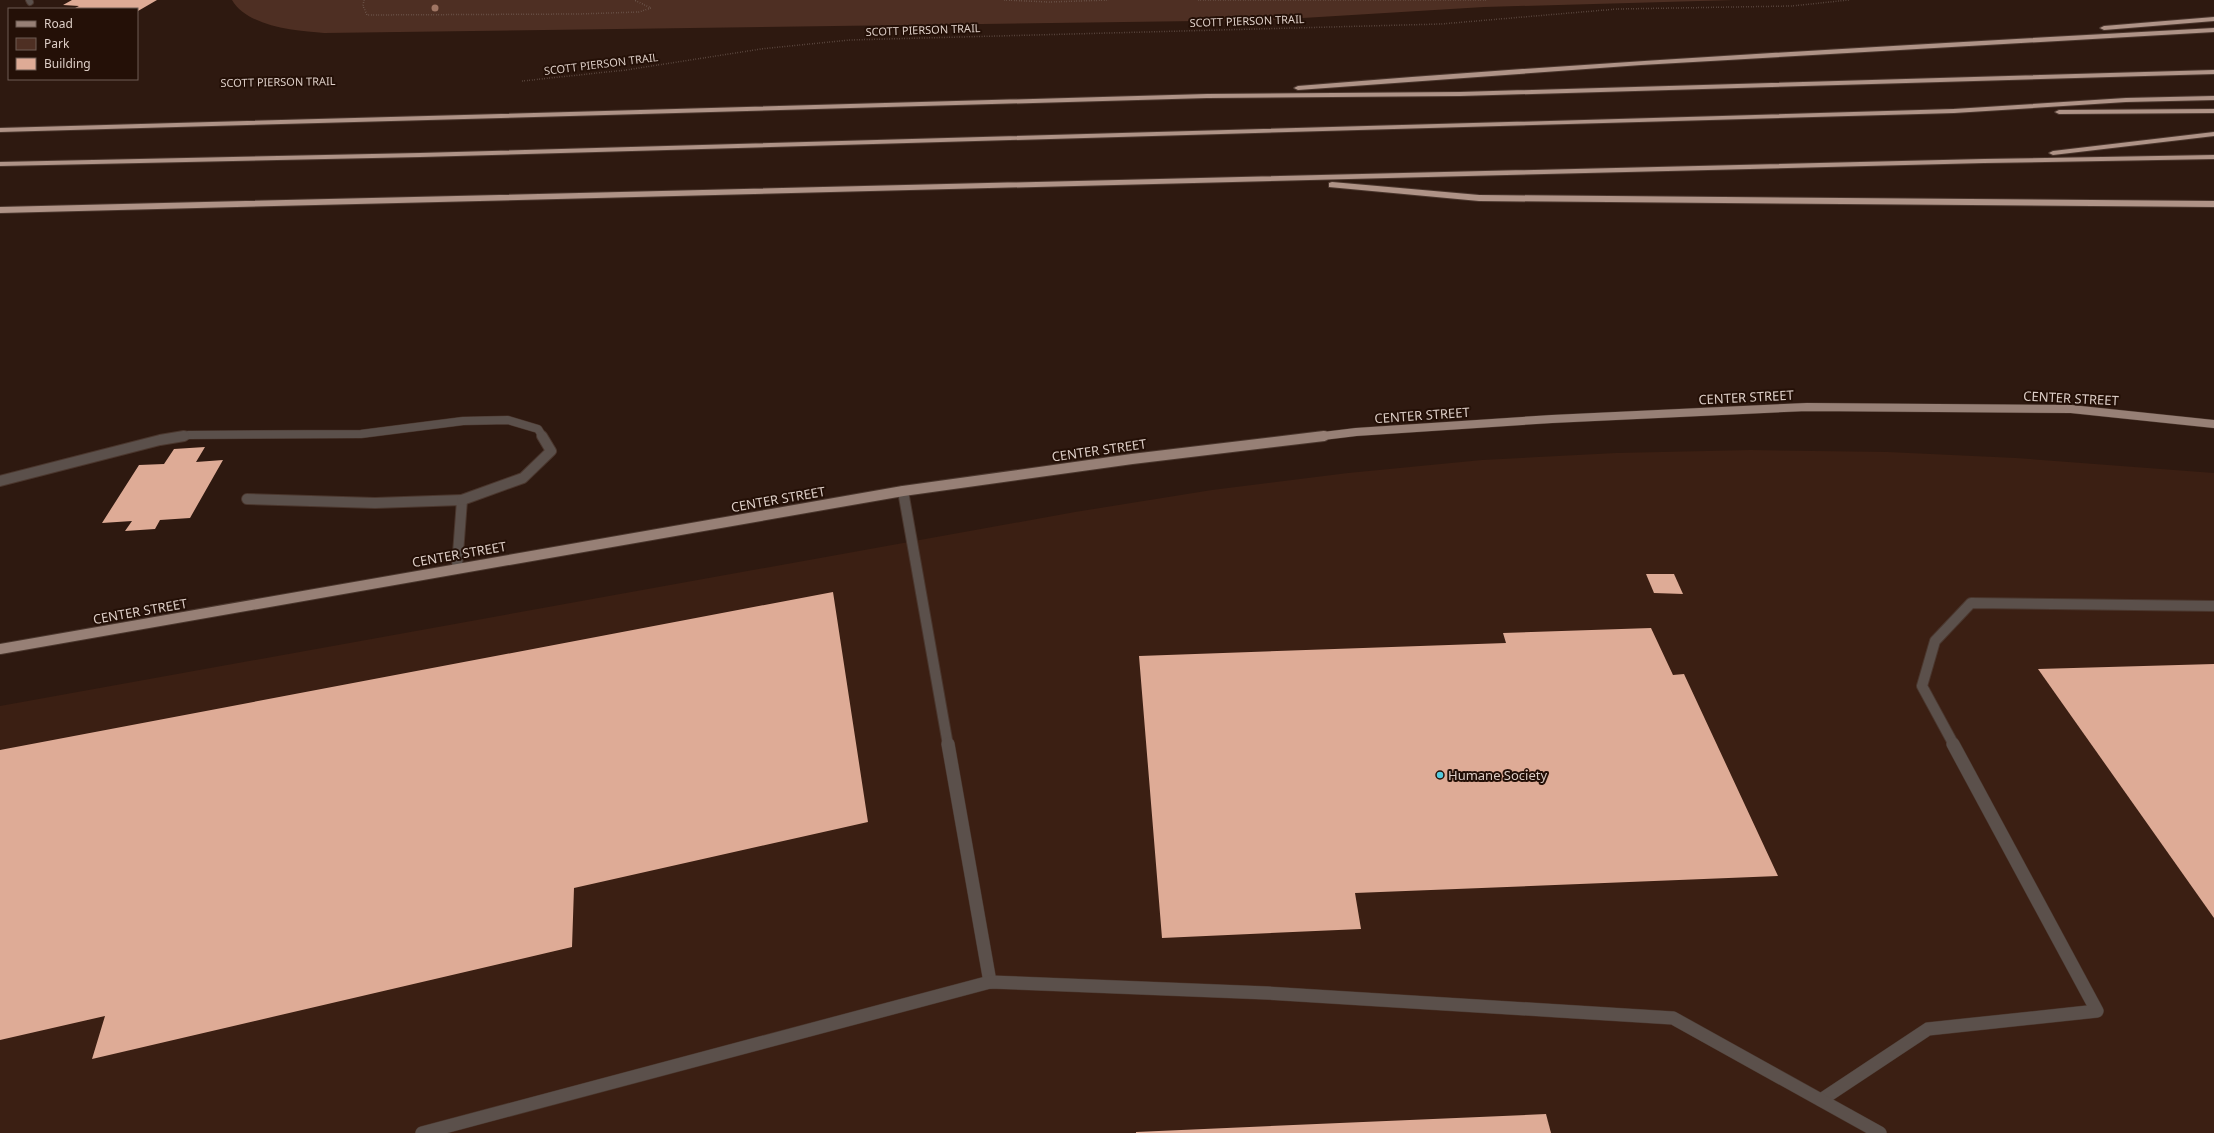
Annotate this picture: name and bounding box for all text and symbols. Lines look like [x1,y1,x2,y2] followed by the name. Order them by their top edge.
[8,8,138,80] legend
[1189,11,1305,30] street label: SCOTT PIERSON TRAIL
[44,15,73,32] text: Road
[865,20,981,39] street label: SCOTT PIERSON TRAIL
[44,35,70,52] text: Park
[543,49,659,78] street label: SCOTT PIERSON TRAIL
[44,55,91,72] text: Building
[220,73,336,90] street label: SCOTT PIERSON TRAIL
[1698,385,1795,408] street label: CENTER STREET
[2023,387,2120,410] street label: CENTER STREET
[1374,403,1471,427] street label: CENTER STREET
[1051,434,1148,466] street label: CENTER STREET
[729,482,827,516] street label: CENTER STREET
[410,537,508,571] street label: CENTER STREET
[91,594,189,628] street label: CENTER STREET
[1448,766,1547,784] place label: Humane Society
[1435,770,1445,780] marker: Humane Society

